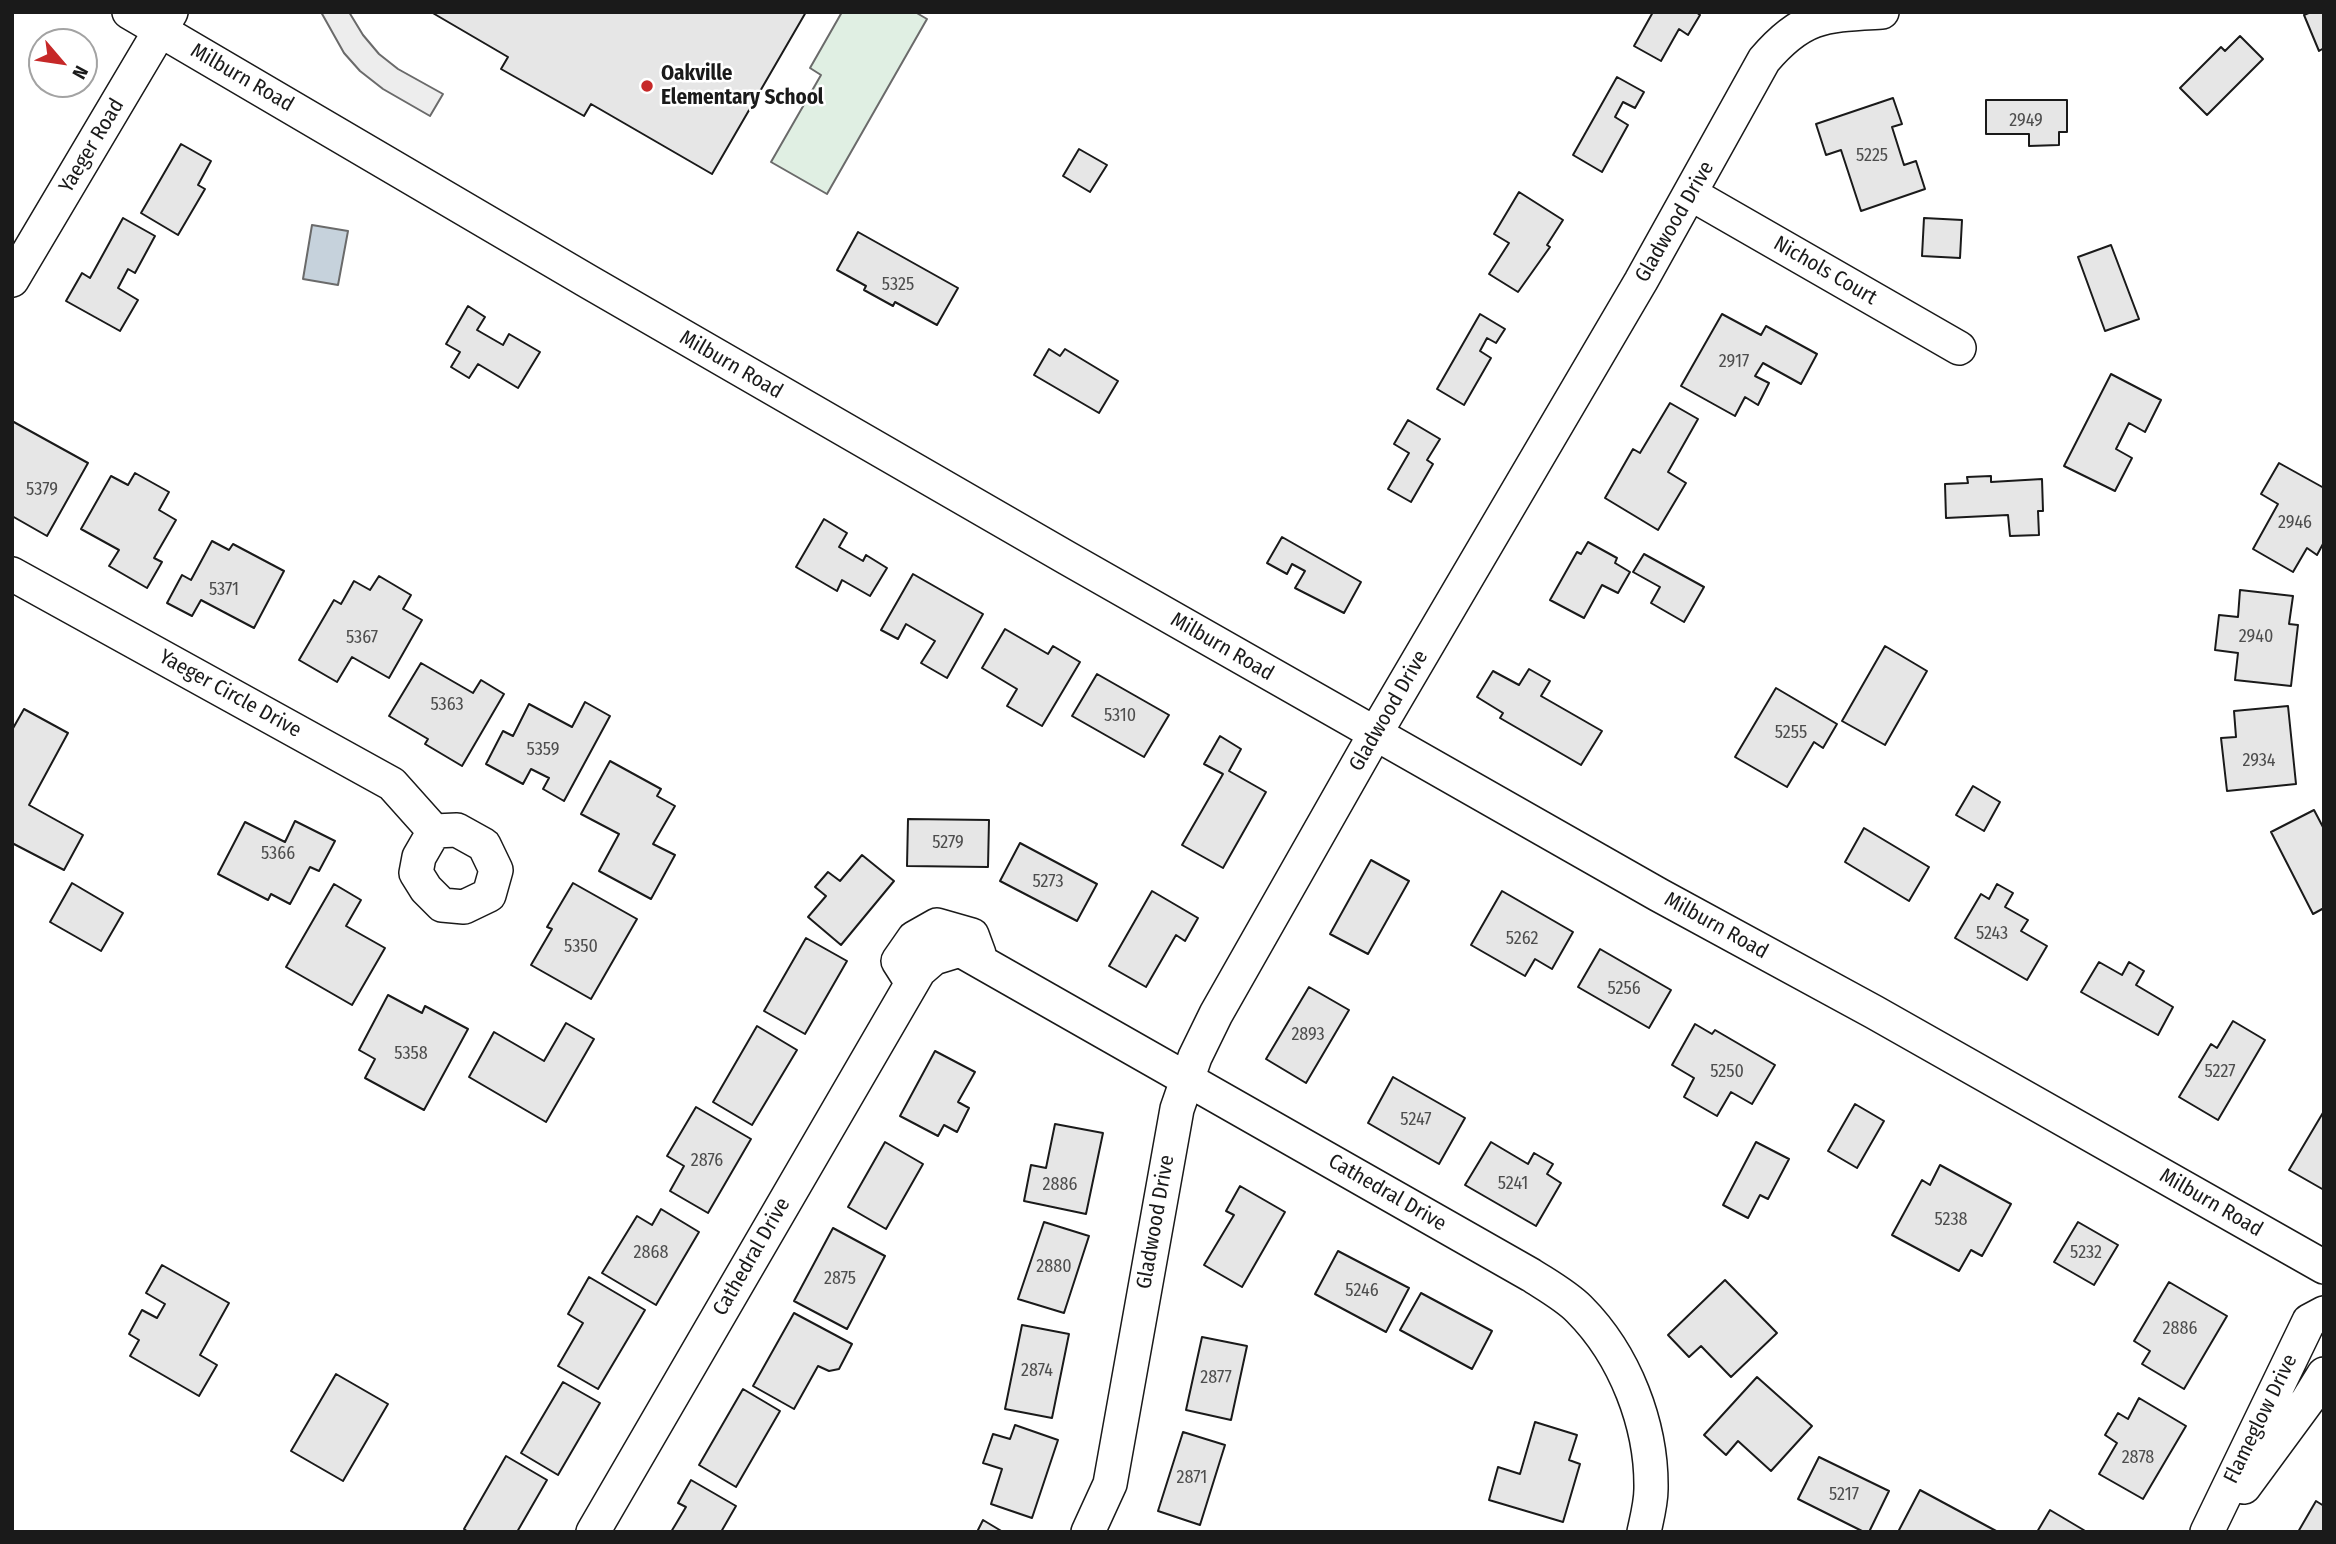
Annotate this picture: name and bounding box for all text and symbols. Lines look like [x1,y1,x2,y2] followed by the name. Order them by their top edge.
[28,28,98,98] north arrow
[186,38,298,118] street label: Milburn Road
[661,61,824,111] place label: Oakville Elementary School
[67,62,93,83] text: N
[639,78,655,94] marker: Oakville Elementary School
[54,94,130,198] street label: Yaeger Road
[2009,110,2043,132] house number: 2949
[1856,145,1888,167] house number: 5225
[1630,157,1720,287] street label: Gladwood Drive
[1769,231,1881,311] street label: Nichols Court
[882,274,914,296] house number: 5325
[675,325,787,405] street label: Milburn Road
[1719,351,1749,373] house number: 2917
[26,479,58,501] house number: 5379
[2278,512,2312,534] house number: 2946
[209,579,239,601] house number: 5371
[1166,607,1278,687] street label: Milburn Road
[2239,626,2273,648] house number: 2940
[346,627,378,649] house number: 5367
[155,645,305,743] street label: Yaeger Circle Drive
[1344,646,1434,776] street label: Gladwood Drive
[430,694,464,716] house number: 5363
[1104,705,1136,727] house number: 5310
[1775,722,1807,744] house number: 5255
[527,739,559,761] house number: 5359
[2243,750,2275,772] house number: 2934
[932,832,964,854] house number: 5279
[261,843,295,865] house number: 5366
[1032,871,1064,893] house number: 5273
[1660,887,1772,965] street label: Milburn Road
[1976,923,2008,945] house number: 5243
[1506,928,1538,950] house number: 5262
[564,936,598,958] house number: 5350
[1607,978,1641,1000] house number: 5256
[1291,1024,1325,1046] house number: 2893
[394,1043,428,1065] house number: 5358
[1710,1061,1744,1083] house number: 5250
[2204,1061,2236,1083] house number: 5227
[1400,1109,1432,1131] house number: 5247
[1324,1149,1450,1237] street label: Cathedral Drive
[691,1150,723,1172] house number: 2876
[1132,1153,1180,1291] street label: Gladwood Drive
[2155,1163,2267,1243] street label: Milburn Road
[1498,1173,1528,1195] house number: 5241
[1043,1174,1077,1196] house number: 2886
[708,1194,796,1320] street label: Cathedral Drive
[1934,1209,1968,1231] house number: 5238
[634,1242,668,1264] house number: 2868
[2070,1242,2102,1264] house number: 5232
[1036,1256,1072,1278] house number: 2880
[824,1268,856,1290] house number: 2875
[1345,1280,1379,1302] house number: 5246
[2163,1318,2197,1340] house number: 2886
[2219,1350,2303,1488] street label: Flameglow Drive
[1021,1360,1053,1382] house number: 2874
[1200,1367,1232,1389] house number: 2877
[2122,1447,2154,1469] house number: 2878
[1177,1467,1207,1489] house number: 2871
[1829,1484,1859,1506] house number: 5217

